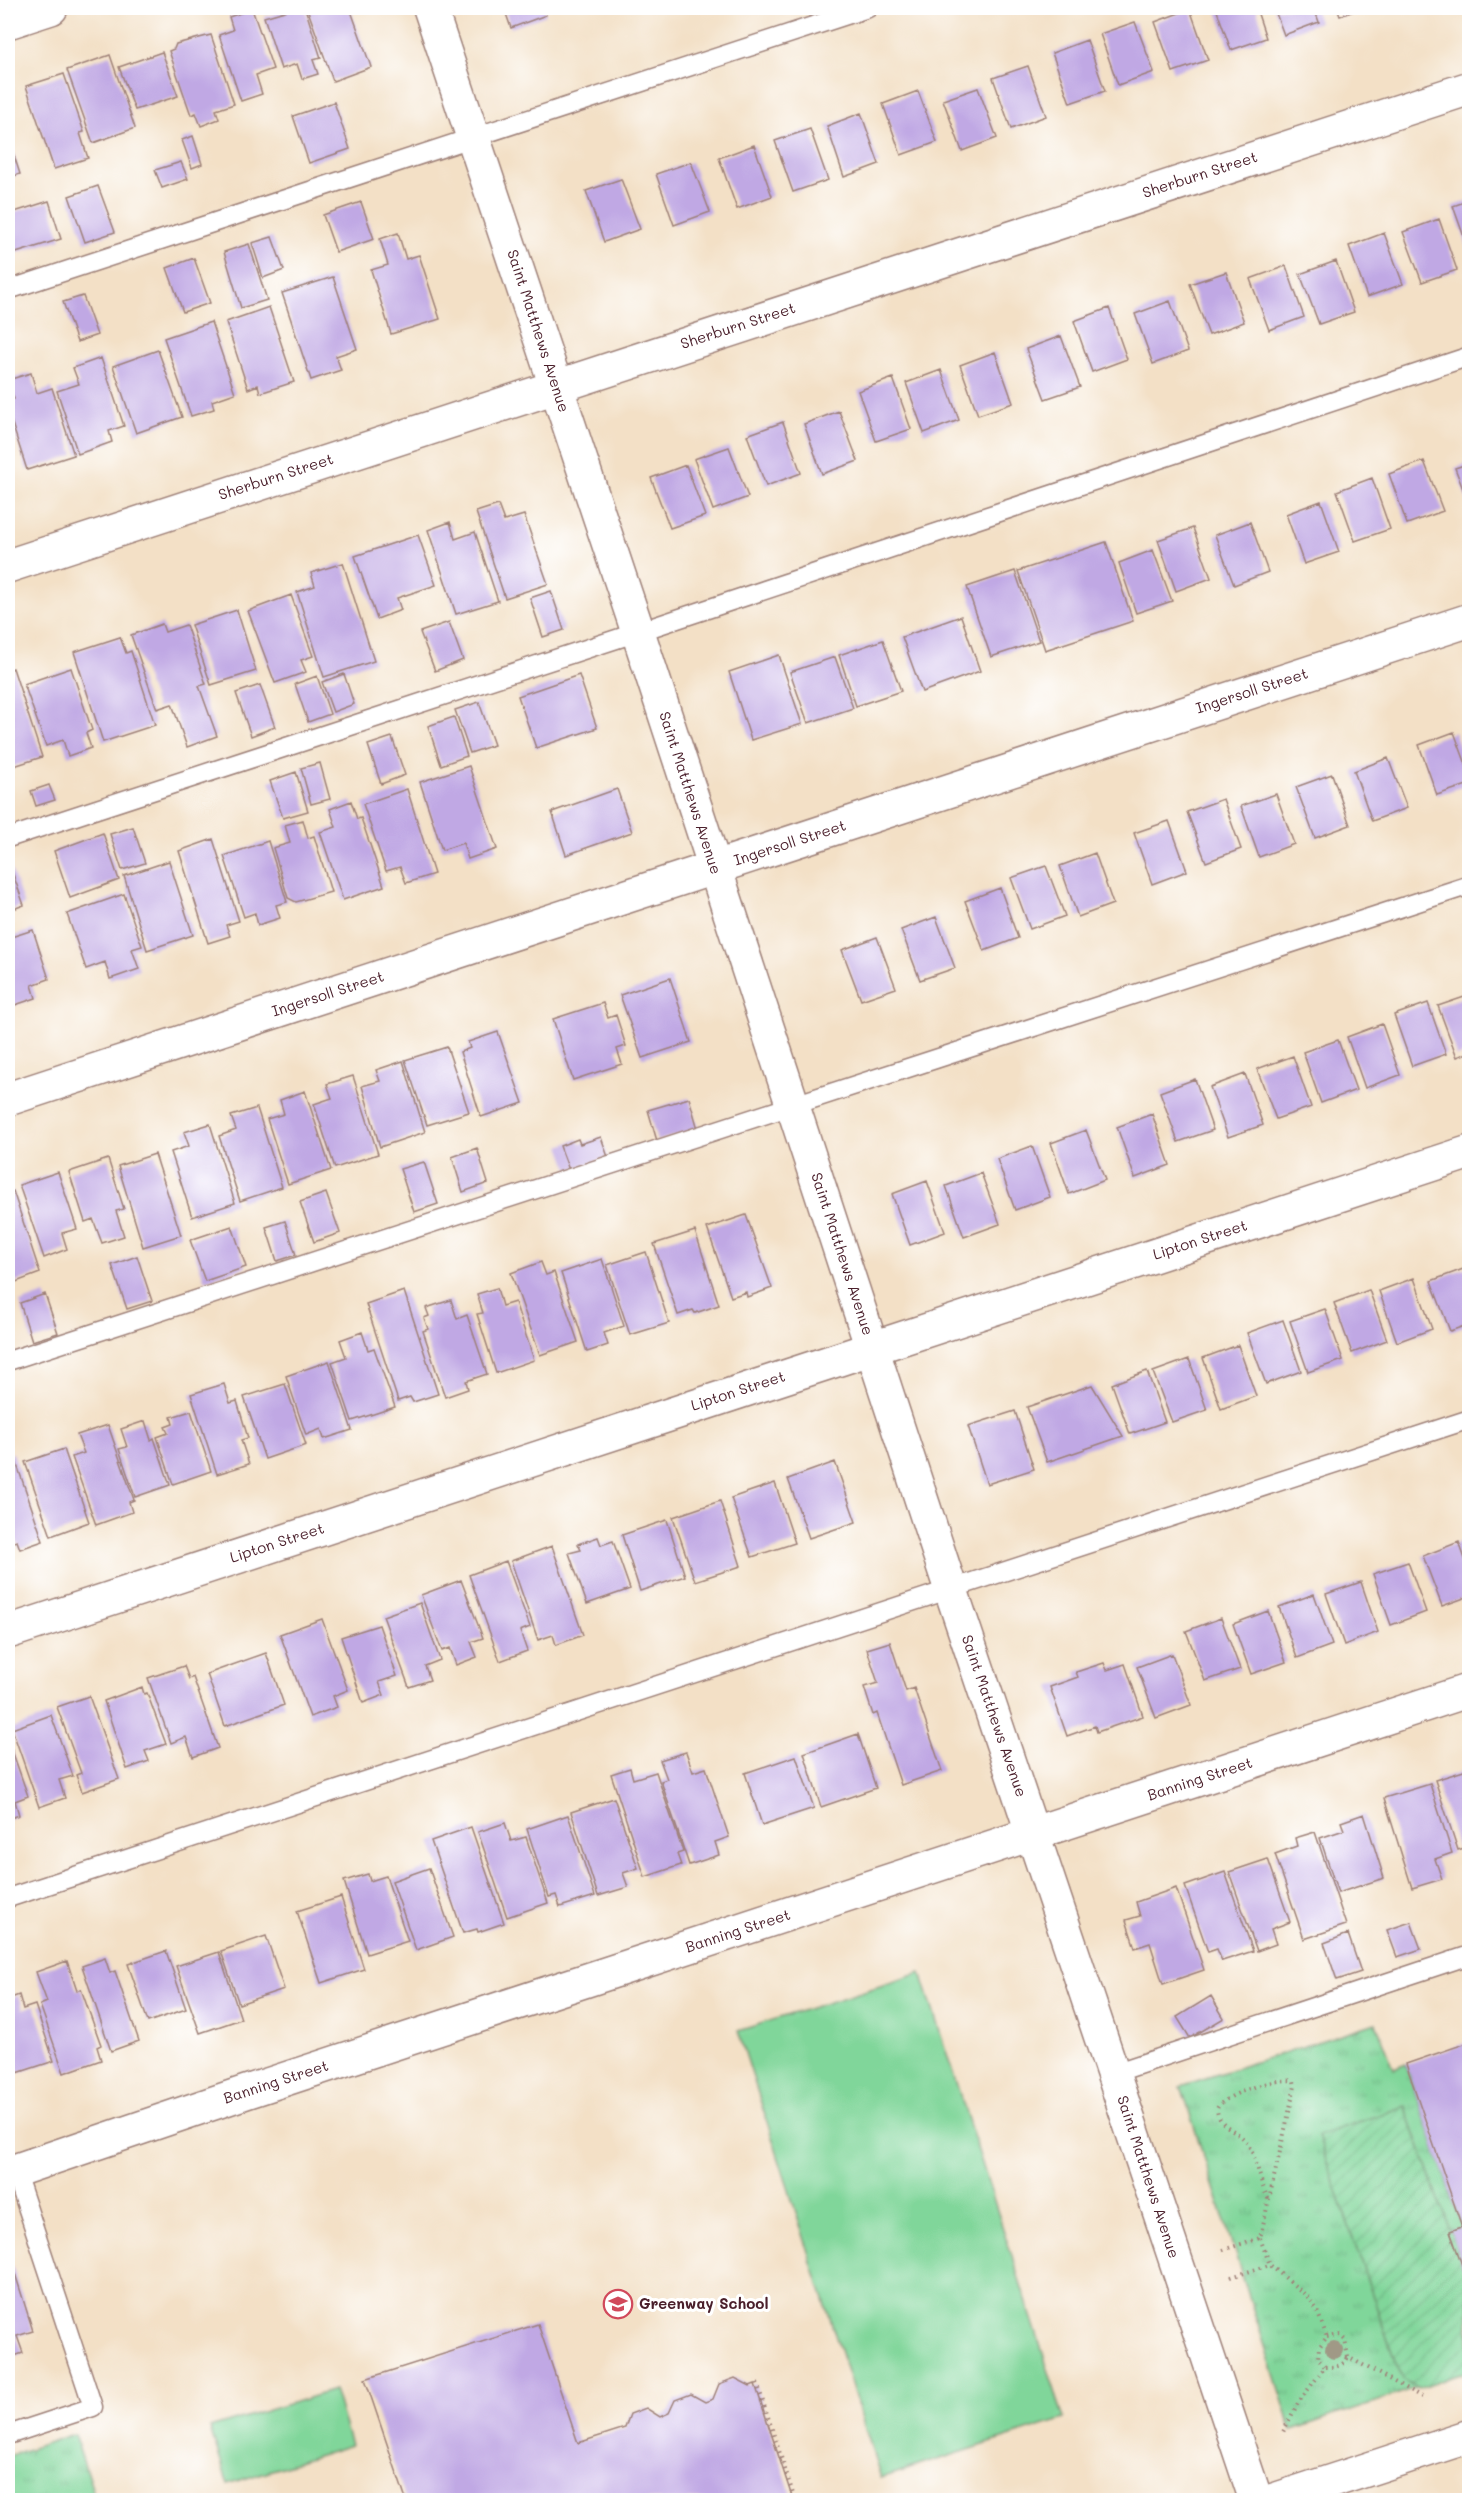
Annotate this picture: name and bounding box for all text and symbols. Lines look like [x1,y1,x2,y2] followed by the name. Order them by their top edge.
[1140,146,1260,202] street label: Sherburn Street
[503,247,575,415] street label: Saint Matthews Avenue
[678,297,798,353] street label: Sherburn Street
[216,448,336,504] street label: Sherburn Street
[1193,663,1310,718] street label: Ingersoll Street
[655,709,727,877] street label: Saint Matthews Avenue
[731,815,848,870] street label: Ingersoll Street
[269,966,386,1021] street label: Ingersoll Street
[807,1170,879,1338] street label: Saint Matthews Avenue
[1150,1214,1249,1264] street label: Lipton Street
[688,1365,787,1415] street label: Lipton Street
[227,1517,326,1567] street label: Lipton Street
[958,1632,1032,1799] street label: Saint Matthews Avenue
[1145,1752,1255,1804] street label: Banning Street
[683,1904,793,1956] street label: Banning Street
[221,2055,331,2107] street label: Banning Street
[1113,2093,1185,2261] street label: Saint Matthews Avenue
[602,2288,634,2320] school or university icon: Greenway School
[639,2293,768,2313] place label: Greenway School

